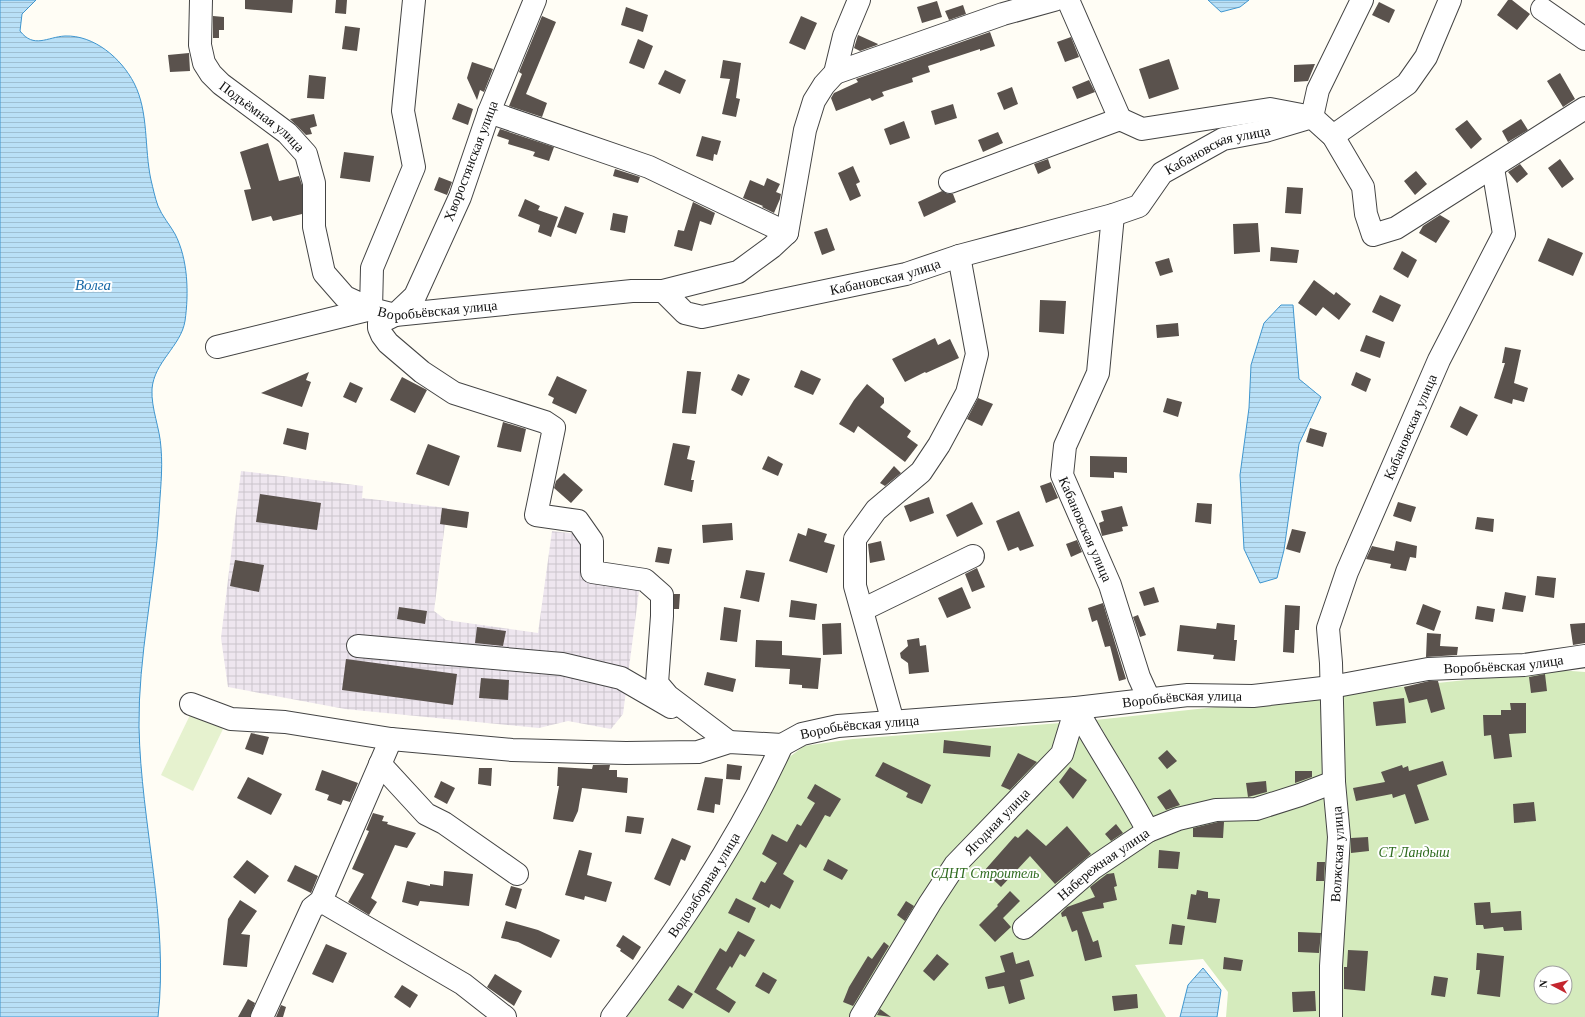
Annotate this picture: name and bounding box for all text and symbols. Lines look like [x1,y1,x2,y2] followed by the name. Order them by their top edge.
[217,78,308,155] street label: Подъёмная улица
[441,98,501,223] street label: Хворостянская улица
[1162,122,1273,178] street label: Кабановская улица
[828,255,943,297] street label: Кабановская улица
[75,277,111,293] water label: Волга
[376,297,499,323] street label: Воробьёвская улица
[1381,371,1440,482] street label: Кабановская улица
[1056,474,1115,585] street label: Кабановская улица
[1443,652,1565,676] street label: Воробьёвская улица
[1121,687,1243,710] street label: Воробьёвская улица
[798,712,921,742] street label: Воробьёвская улица
[961,785,1033,858] street label: Ягодная улица
[1327,805,1347,903] street label: Волжская улица
[1054,825,1153,903] street label: Набережная улица
[665,829,743,940] street label: Водозаборная улица
[1378,845,1450,860] park label: СТ Ландыш
[931,866,1039,881] park label: СДНТ Строитель
[1533,965,1573,1005] north arrow
[1537,979,1550,988] text: N

